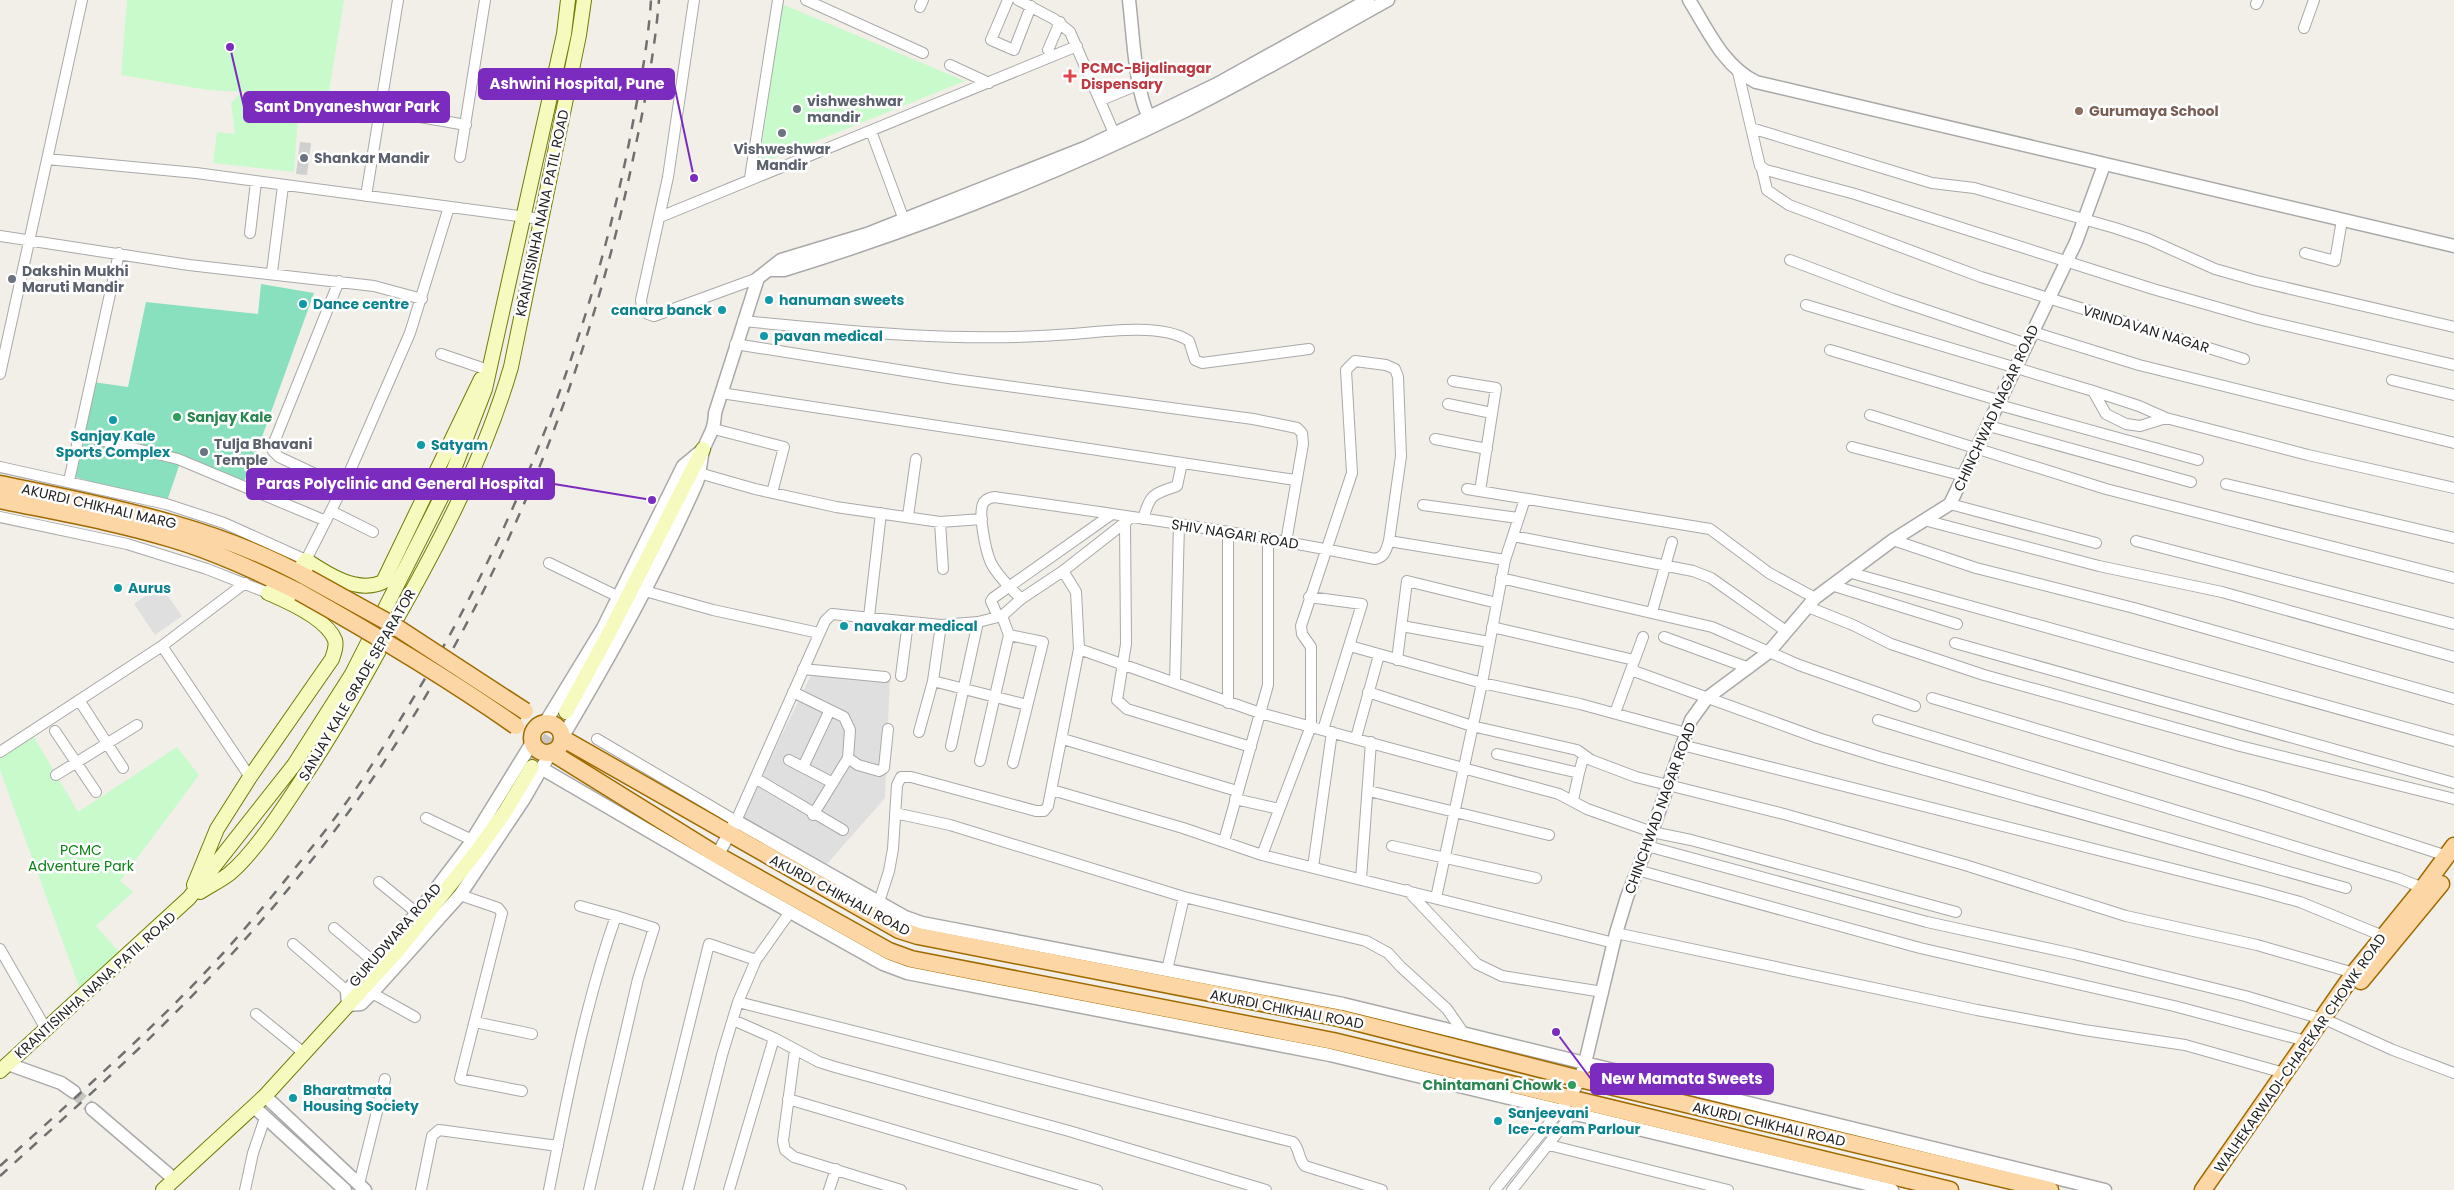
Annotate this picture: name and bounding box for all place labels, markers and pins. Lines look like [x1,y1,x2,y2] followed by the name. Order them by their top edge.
[1081,58,1211,94] place label: PCMC-Bijalinagar Dispensary
[479,69,674,99] callout: Ashwini Hospital, Pune
[1063,69,1077,83] marker: PCMC-Bijalinagar Dispensary
[807,91,903,127] place label: vishweshwar mandir
[244,92,449,122] callout: Sant Dnyaneshwar Park
[2089,101,2219,121] place label: Gurumaya School
[791,103,803,115] marker: vishweshwar mandir
[2073,105,2085,117] marker: Gurumaya School
[776,127,788,139] marker: Vishweshwar Mandir
[733,139,831,175] place label: Vishweshwar Mandir
[314,148,430,168] place label: Shankar Mandir
[298,152,310,164] marker: Shankar Mandir
[22,261,129,297] place label: Dakshin Mukhi Maruti Mandir
[6,273,18,285] marker: Dakshin Mukhi Maruti Mandir
[779,290,904,310] place label: hanuman sweets
[313,294,409,314] place label: Dance centre
[763,294,775,306] marker: hanuman sweets
[297,298,309,310] marker: Dance centre
[611,300,712,320] place label: canara banck
[716,304,728,316] marker: canara banck
[774,326,883,346] place label: pavan medical
[758,330,770,342] marker: pavan medical
[187,407,272,427] place label: Sanjay Kale
[171,411,183,423] marker: Sanjay Kale
[107,414,119,426] marker: Sanjay Kale Sports Complex
[56,426,171,462] place label: Sanjay Kale Sports Complex
[214,434,312,470] place label: Tulja Bhavani Temple
[431,435,488,455] place label: Satyam
[415,439,427,451] marker: Satyam
[198,446,210,458] marker: Tulja Bhavani Temple
[247,469,554,499] callout: Paras Polyclinic and General Hospital
[128,578,171,598] place label: Aurus
[112,582,124,594] marker: Aurus
[854,616,978,636] place label: navakar medical
[838,620,850,632] marker: navakar medical
[1591,1064,1773,1094] callout: New Mamata Sweets
[1422,1075,1562,1095] place label: Chintamani Chowk
[1566,1079,1578,1091] marker: Chintamani Chowk
[303,1080,419,1116] place label: Bharatmata Housing Society
[287,1092,299,1104] marker: Bharatmata Housing Society
[1508,1103,1640,1139] place label: Sanjeevani Ice-cream Parlour
[1492,1115,1504,1127] marker: Sanjeevani Ice-cream Parlour

